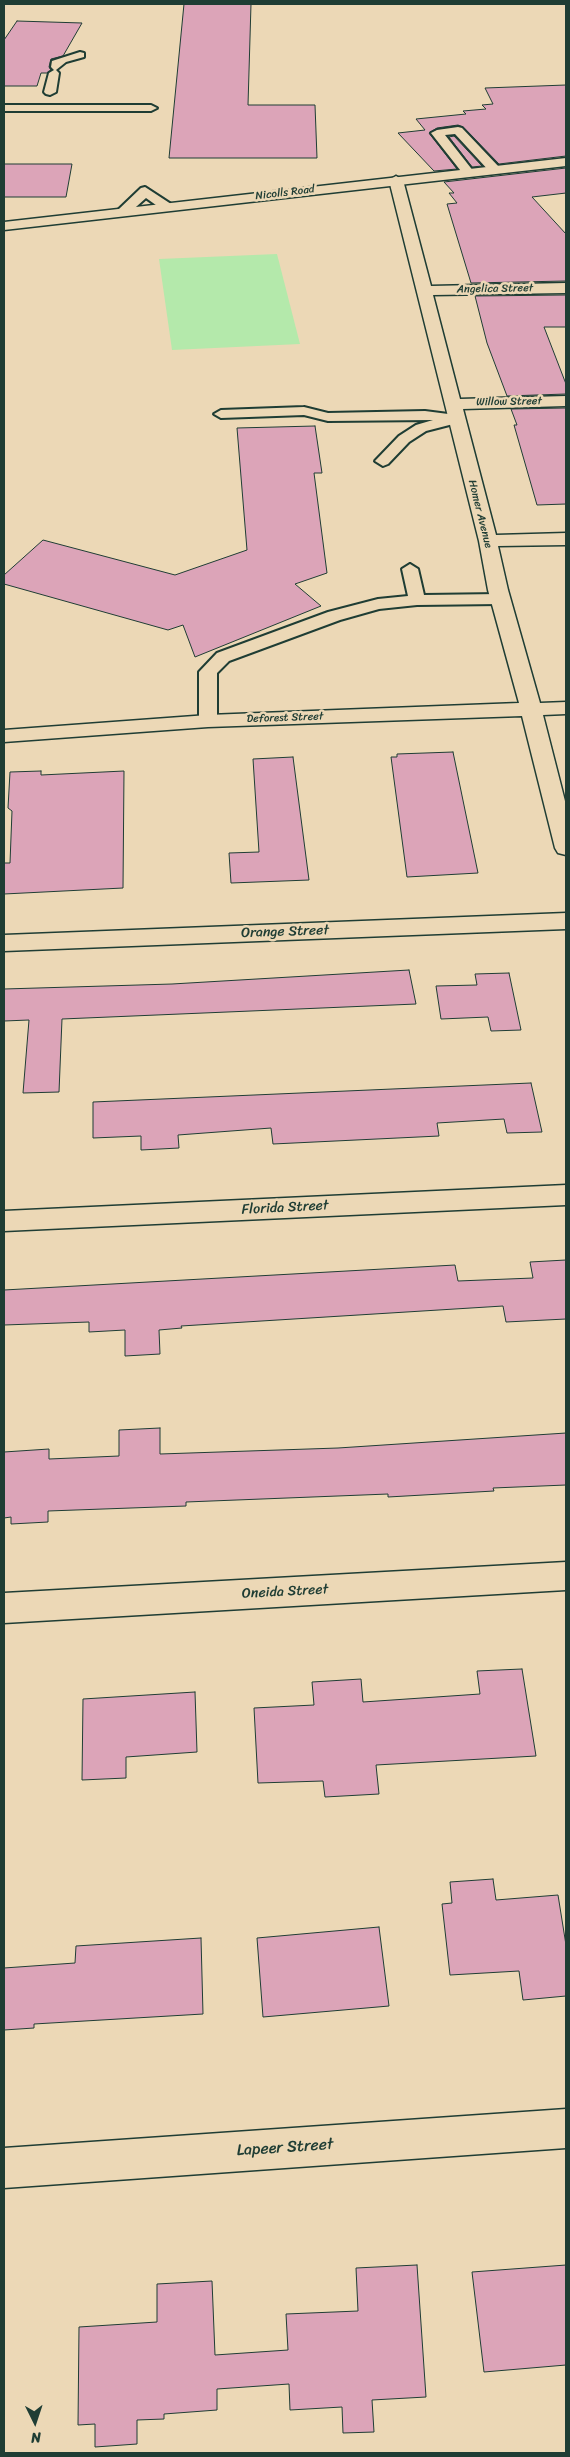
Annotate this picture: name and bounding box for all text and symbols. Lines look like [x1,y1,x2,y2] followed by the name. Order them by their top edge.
[255,183,315,203] street label: Nicolls Road
[457,282,533,296] street label: Angelica Street
[476,395,542,409] street label: Willow Street
[465,478,495,550] street label: Homer Avenue
[246,710,324,726] street label: Deforest Street
[241,922,329,942] street label: Orange Street
[241,1197,329,1219] street label: Florida Street
[241,1581,329,1603] street label: Oneida Street
[236,2135,334,2161] street label: Lapeer Street
[10,2397,60,2447] north arrow
[30,2425,42,2450] text: N

